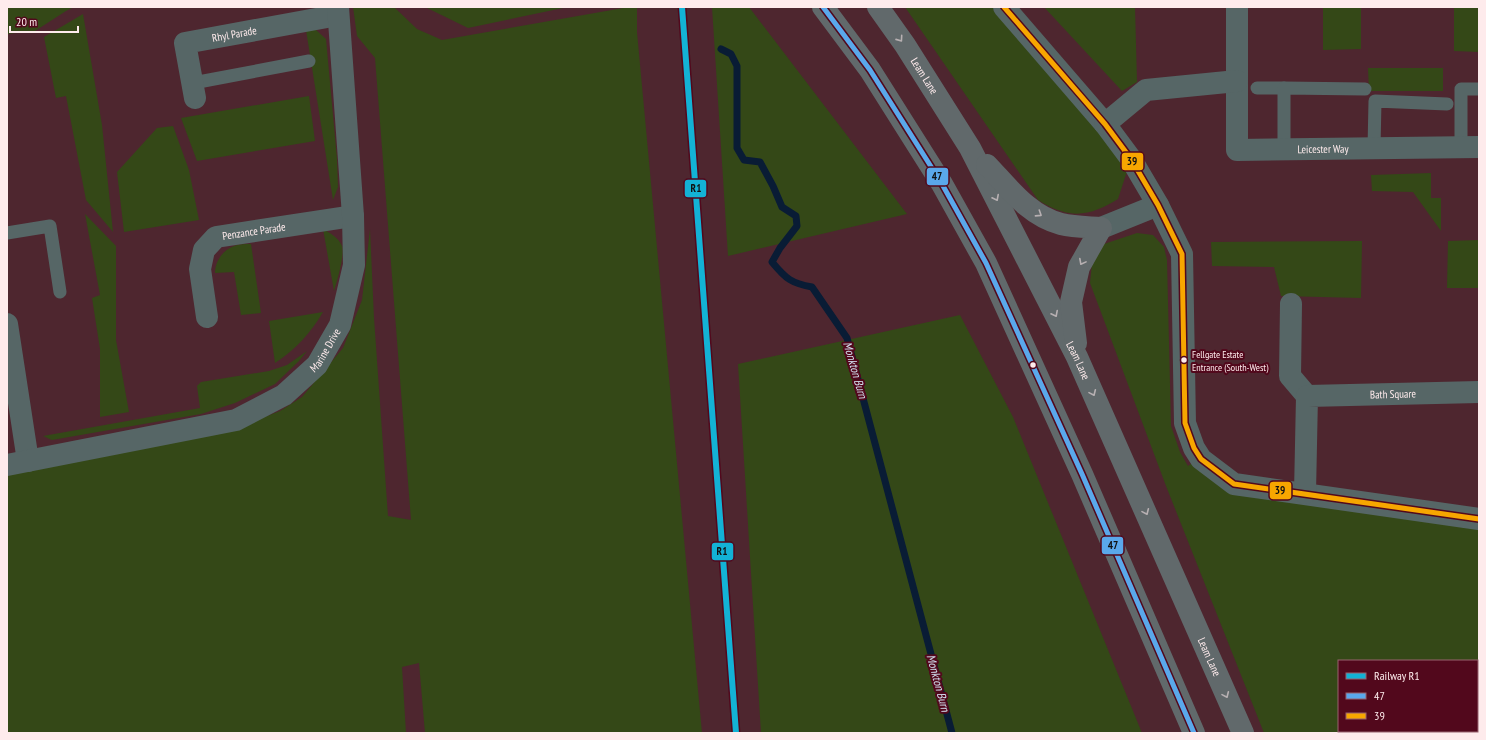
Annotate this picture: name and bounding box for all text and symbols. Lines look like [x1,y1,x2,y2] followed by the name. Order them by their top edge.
[10,8,78,34] scale bar
[16,14,37,29] text: 20 m
[211,23,258,45] street label: Rhyl Parade
[895,34,902,41] one-way arrow
[908,55,941,97] street label: Leam Lane
[1297,142,1350,156] street label: Leicester Way
[1121,152,1144,171] line badge: 39
[1127,154,1137,168] text: 39
[926,167,949,186] line badge: 47
[932,169,942,183] text: 47
[684,179,707,198] line badge: R1
[691,181,701,195] text: R1
[991,194,999,201] one-way arrow
[1035,209,1042,217] one-way arrow
[221,219,287,243] street label: Penzance Parade
[1080,258,1087,265] one-way arrow
[1050,310,1058,317] one-way arrow
[307,325,344,375] street label: Marine Drive
[1063,339,1093,382] street label: Leam Lane
[840,340,871,401] water label: Monkton Burn
[1192,348,1269,374] place label: Fellgate Estate Entrance (South-West)
[1179,355,1189,365] marker: Fellgate Estate Entrance (South-West)
[1028,360,1038,370] unlabelled marker
[1370,386,1417,402] street label: Bath Square
[1088,389,1096,397] one-way arrow
[1269,481,1292,500] line badge: 39
[1275,483,1285,497] text: 39
[1141,509,1149,516] one-way arrow
[1101,536,1124,555] line badge: 47
[1108,538,1118,552] text: 47
[711,542,734,561] line badge: R1
[717,544,727,558] text: R1
[1195,635,1224,679] street label: Leam Lane
[924,653,953,714] water label: Monkton Burn
[1338,660,1478,732] legend
[1374,668,1420,683] text: Railway R1
[1374,688,1385,703] text: 47
[1221,691,1229,699] one-way arrow
[1374,708,1385,723] text: 39

